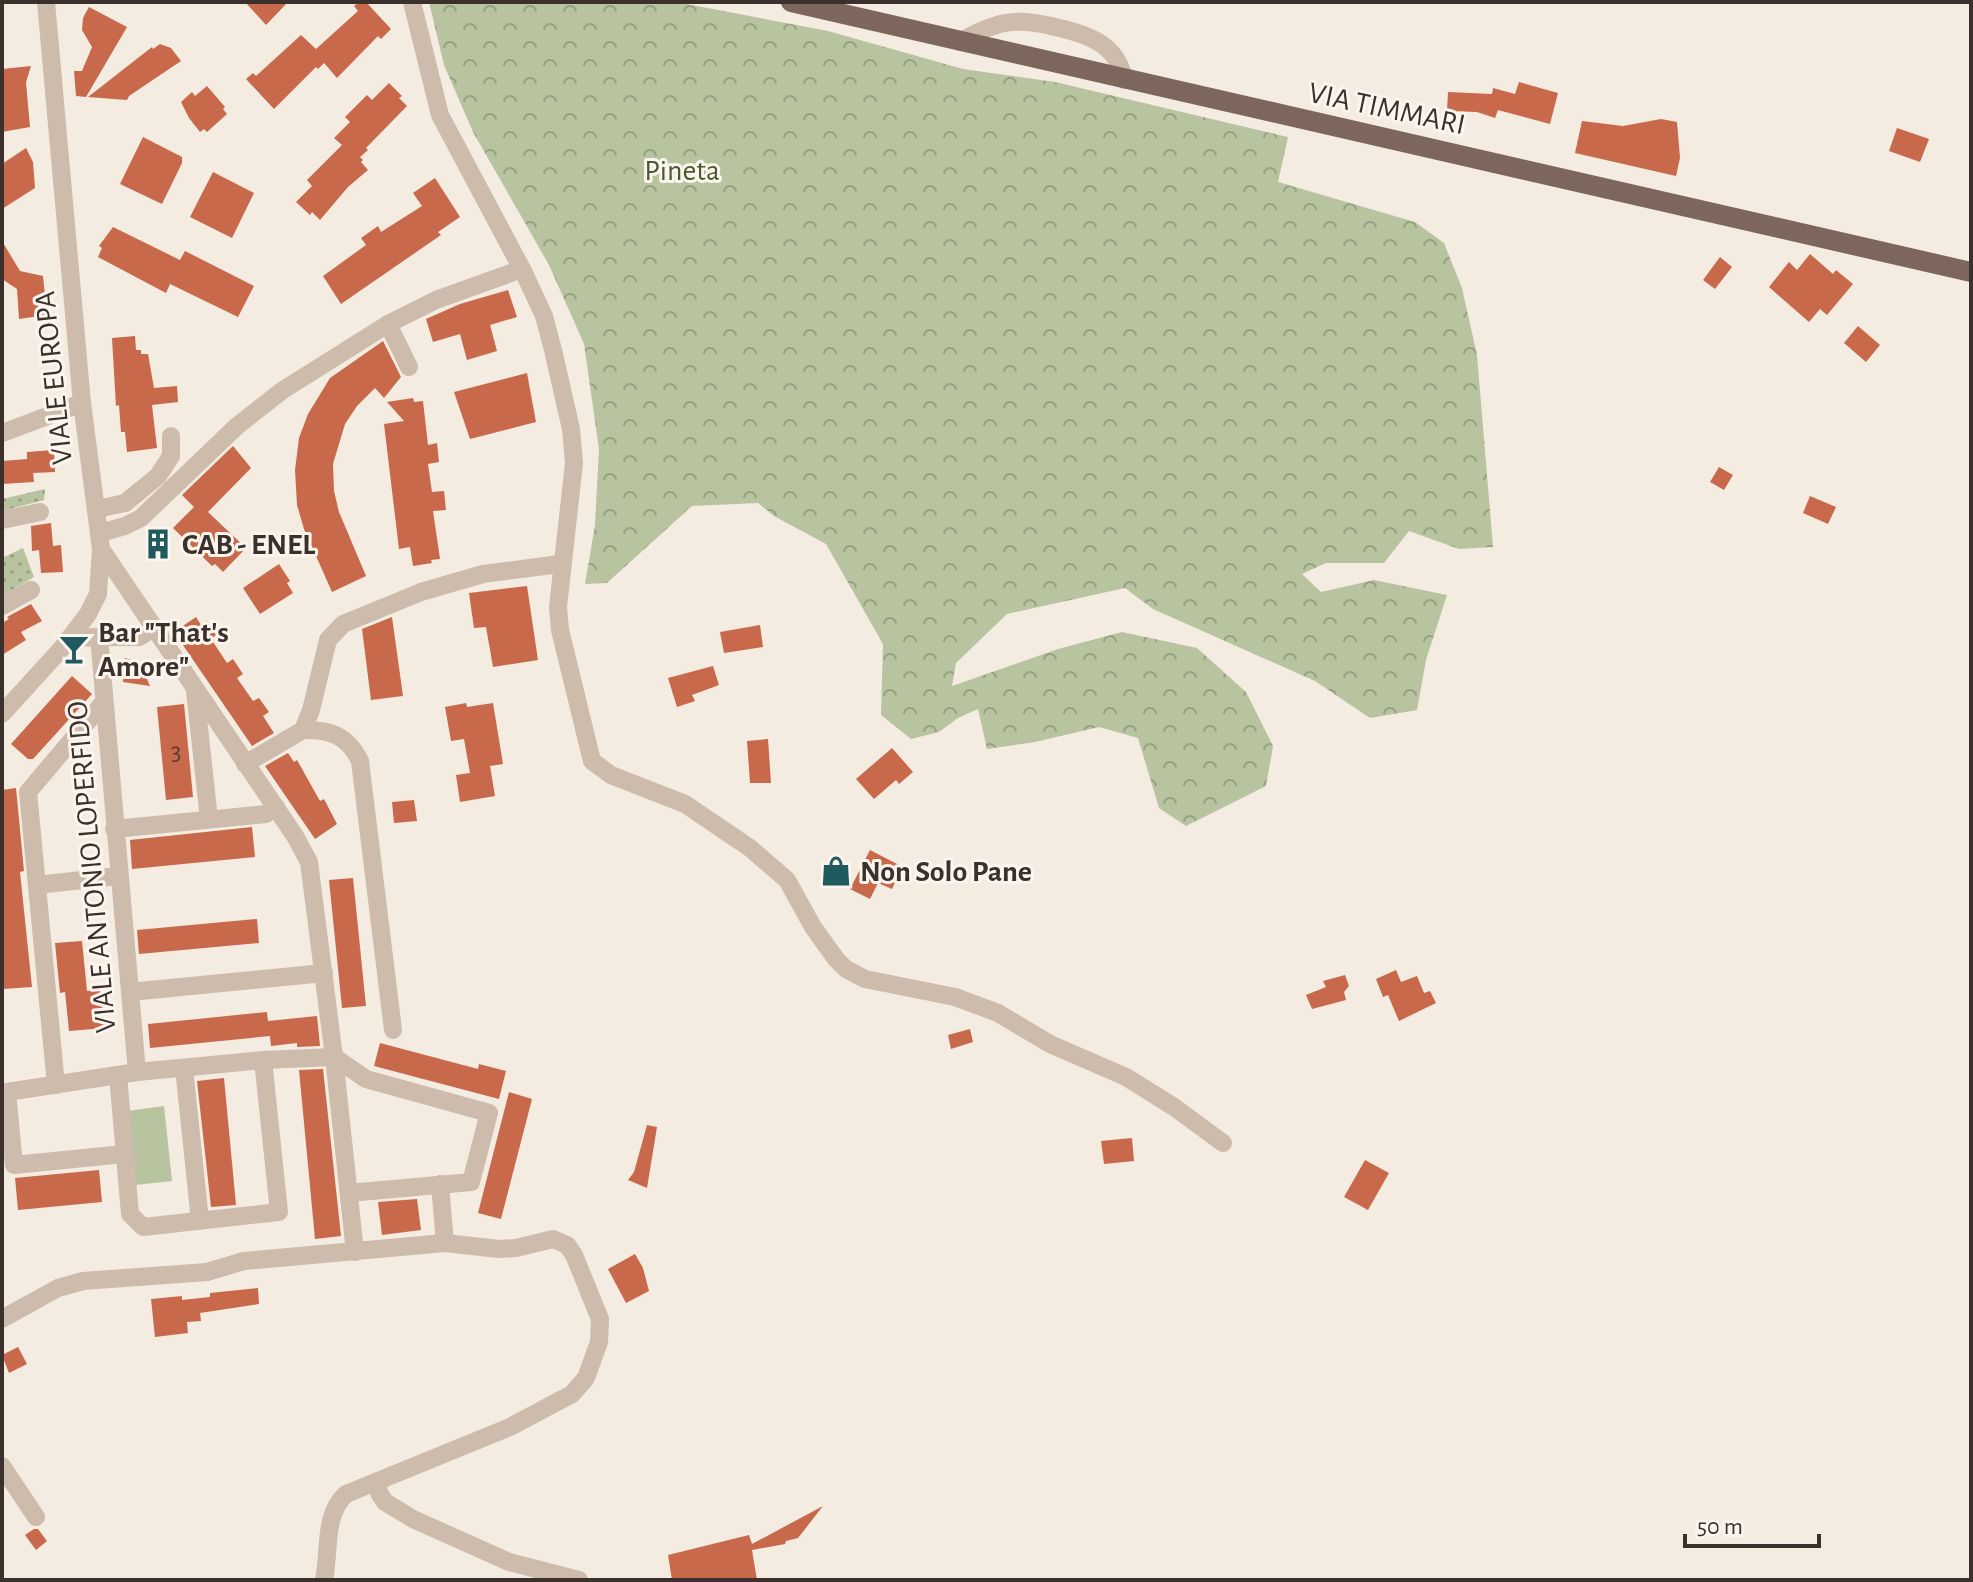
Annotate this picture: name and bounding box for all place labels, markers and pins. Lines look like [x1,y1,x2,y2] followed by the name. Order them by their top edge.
[141,527,175,561] building icon: CAB - ENEL
[182,530,315,560] place label: CAB - ENEL
[98,618,229,682] place label: Bar "That's Amore"
[57,632,91,666] bar icon: Bar "That's Amore"
[819,854,853,888] shop icon: Non Solo Pane
[860,857,1032,887] place label: Non Solo Pane

